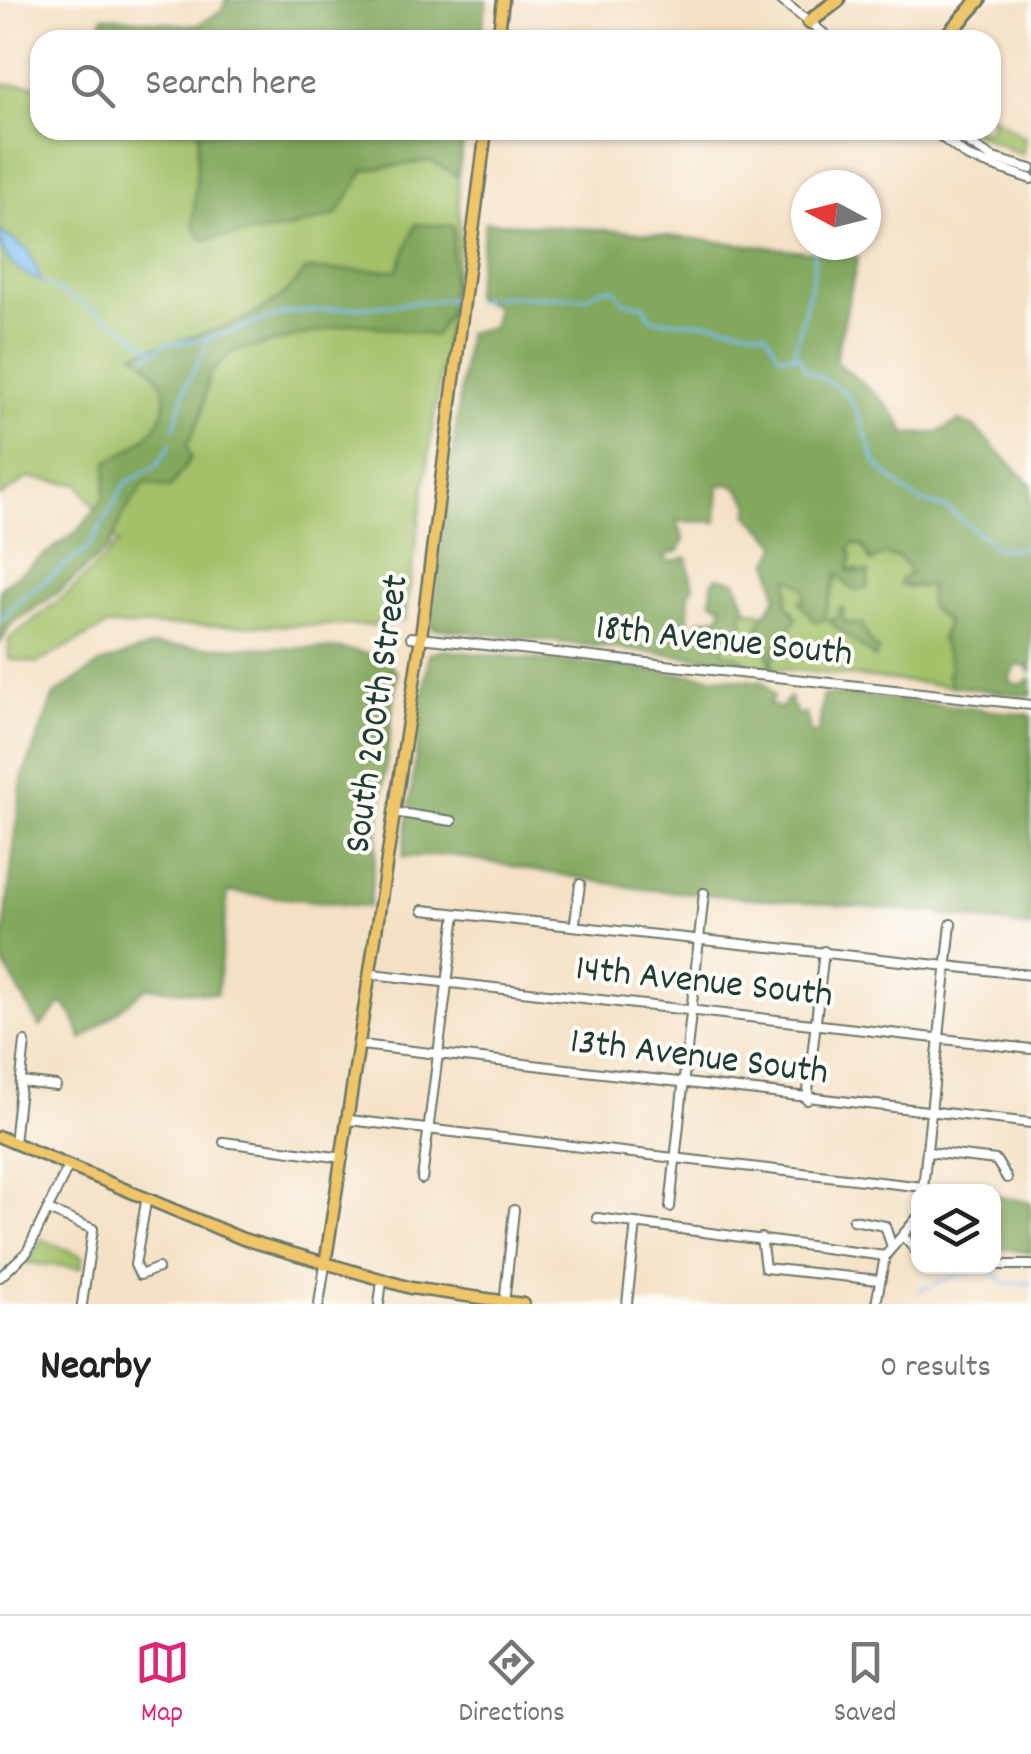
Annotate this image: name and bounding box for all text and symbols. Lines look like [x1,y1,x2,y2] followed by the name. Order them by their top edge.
[30,30,1001,140] search box
[65,58,120,113] icon: search
[145,58,317,113] text: Search here
[791,170,881,260] north arrow
[332,571,426,857] street label: South 200th Street
[593,602,855,684] street label: 18th Avenue South
[573,943,835,1025] street label: 14th Avenue South
[567,1016,831,1102] street label: 13th Avenue South
[911,1184,1001,1274] map controls
[911,1184,1001,1274] button: layers
[40,1339,150,1399] text: Nearby
[880,1346,991,1392] text: 0 results
[135,1635,190,1735] tab: Map
[459,1635,565,1735] tab: Directions
[834,1635,896,1735] tab: Saved

